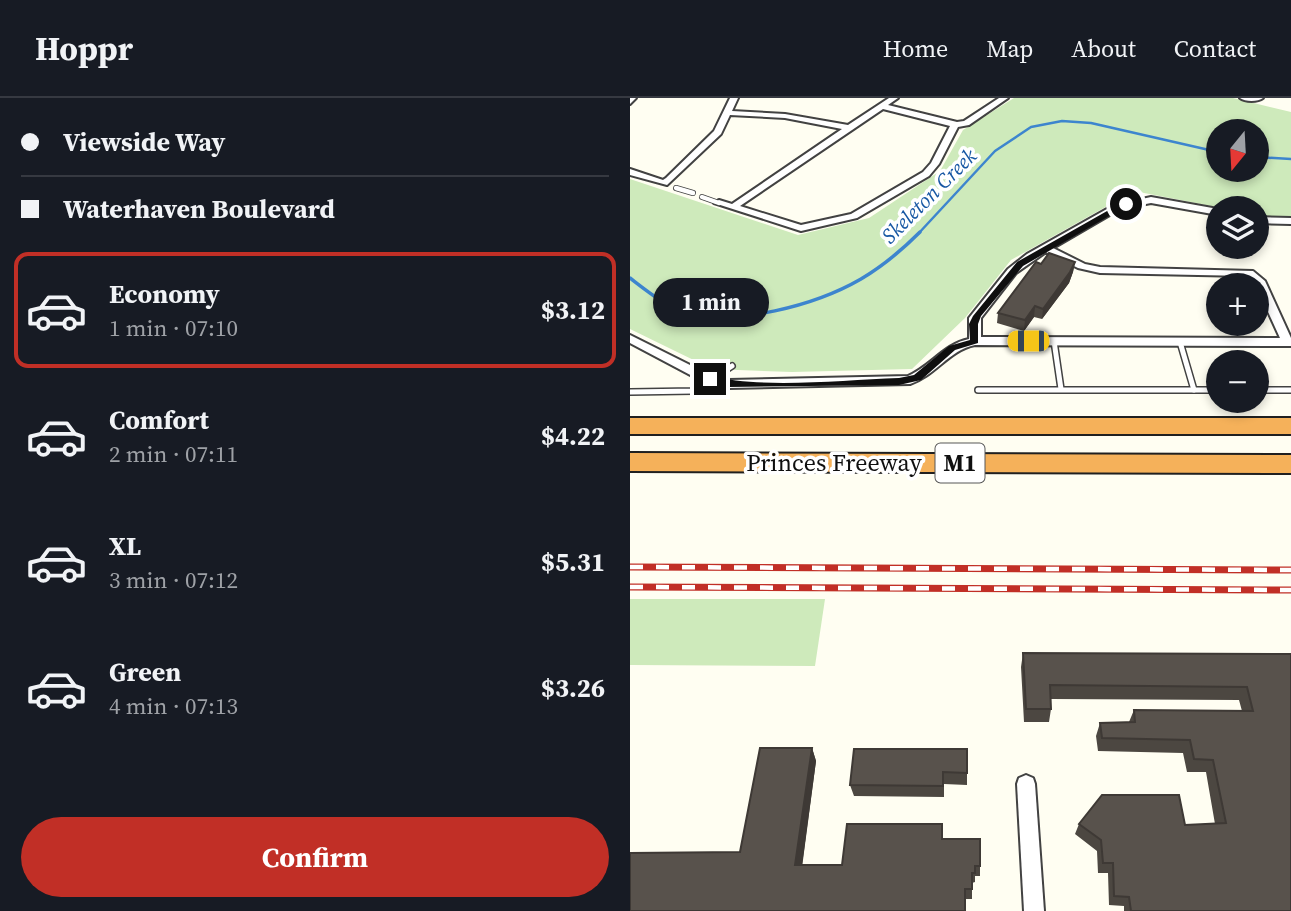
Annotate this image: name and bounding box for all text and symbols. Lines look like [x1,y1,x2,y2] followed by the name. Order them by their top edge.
[35,26,133,71] text: Hoppr
[883,32,948,65] text: Home
[986,32,1033,65] text: Map
[1071,32,1136,65] text: About
[1174,32,1256,65] text: Contact
[1206,119,1269,182] north arrow
[1206,119,1269,413] map controls
[63,124,225,160] text: Viewside Way
[875,142,983,250] water label: Skeleton Creek
[1110,188,1142,220] route start
[63,191,335,227] text: Waterhaven Boulevard
[1206,196,1269,259] button: layers
[1206,273,1269,336] button: +
[109,276,220,312] text: Economy
[652,278,768,327] callout: 1 min
[25,279,88,342] icon: car
[681,286,741,318] text: 1 min
[541,292,605,328] text: $3.12
[109,312,238,344] text: 1 min · 07:10
[1008,331,1050,352] car
[1206,350,1269,413] button: −
[694,363,726,395] route end
[109,402,209,438] text: Comfort
[25,405,88,468] icon: car
[541,418,605,454] text: $4.22
[109,438,238,470] text: 2 min · 07:11
[936,444,984,482] road number: M1
[746,446,922,479] street label: Princes Freeway
[109,528,141,564] text: XL
[25,531,88,594] icon: car
[541,544,605,580] text: $5.31
[109,564,238,596] text: 3 min · 07:12
[109,654,181,690] text: Green
[25,657,88,720] icon: car
[541,670,605,706] text: $3.26
[109,690,238,722] text: 4 min · 07:13
[21,817,609,897] button: Confirm

